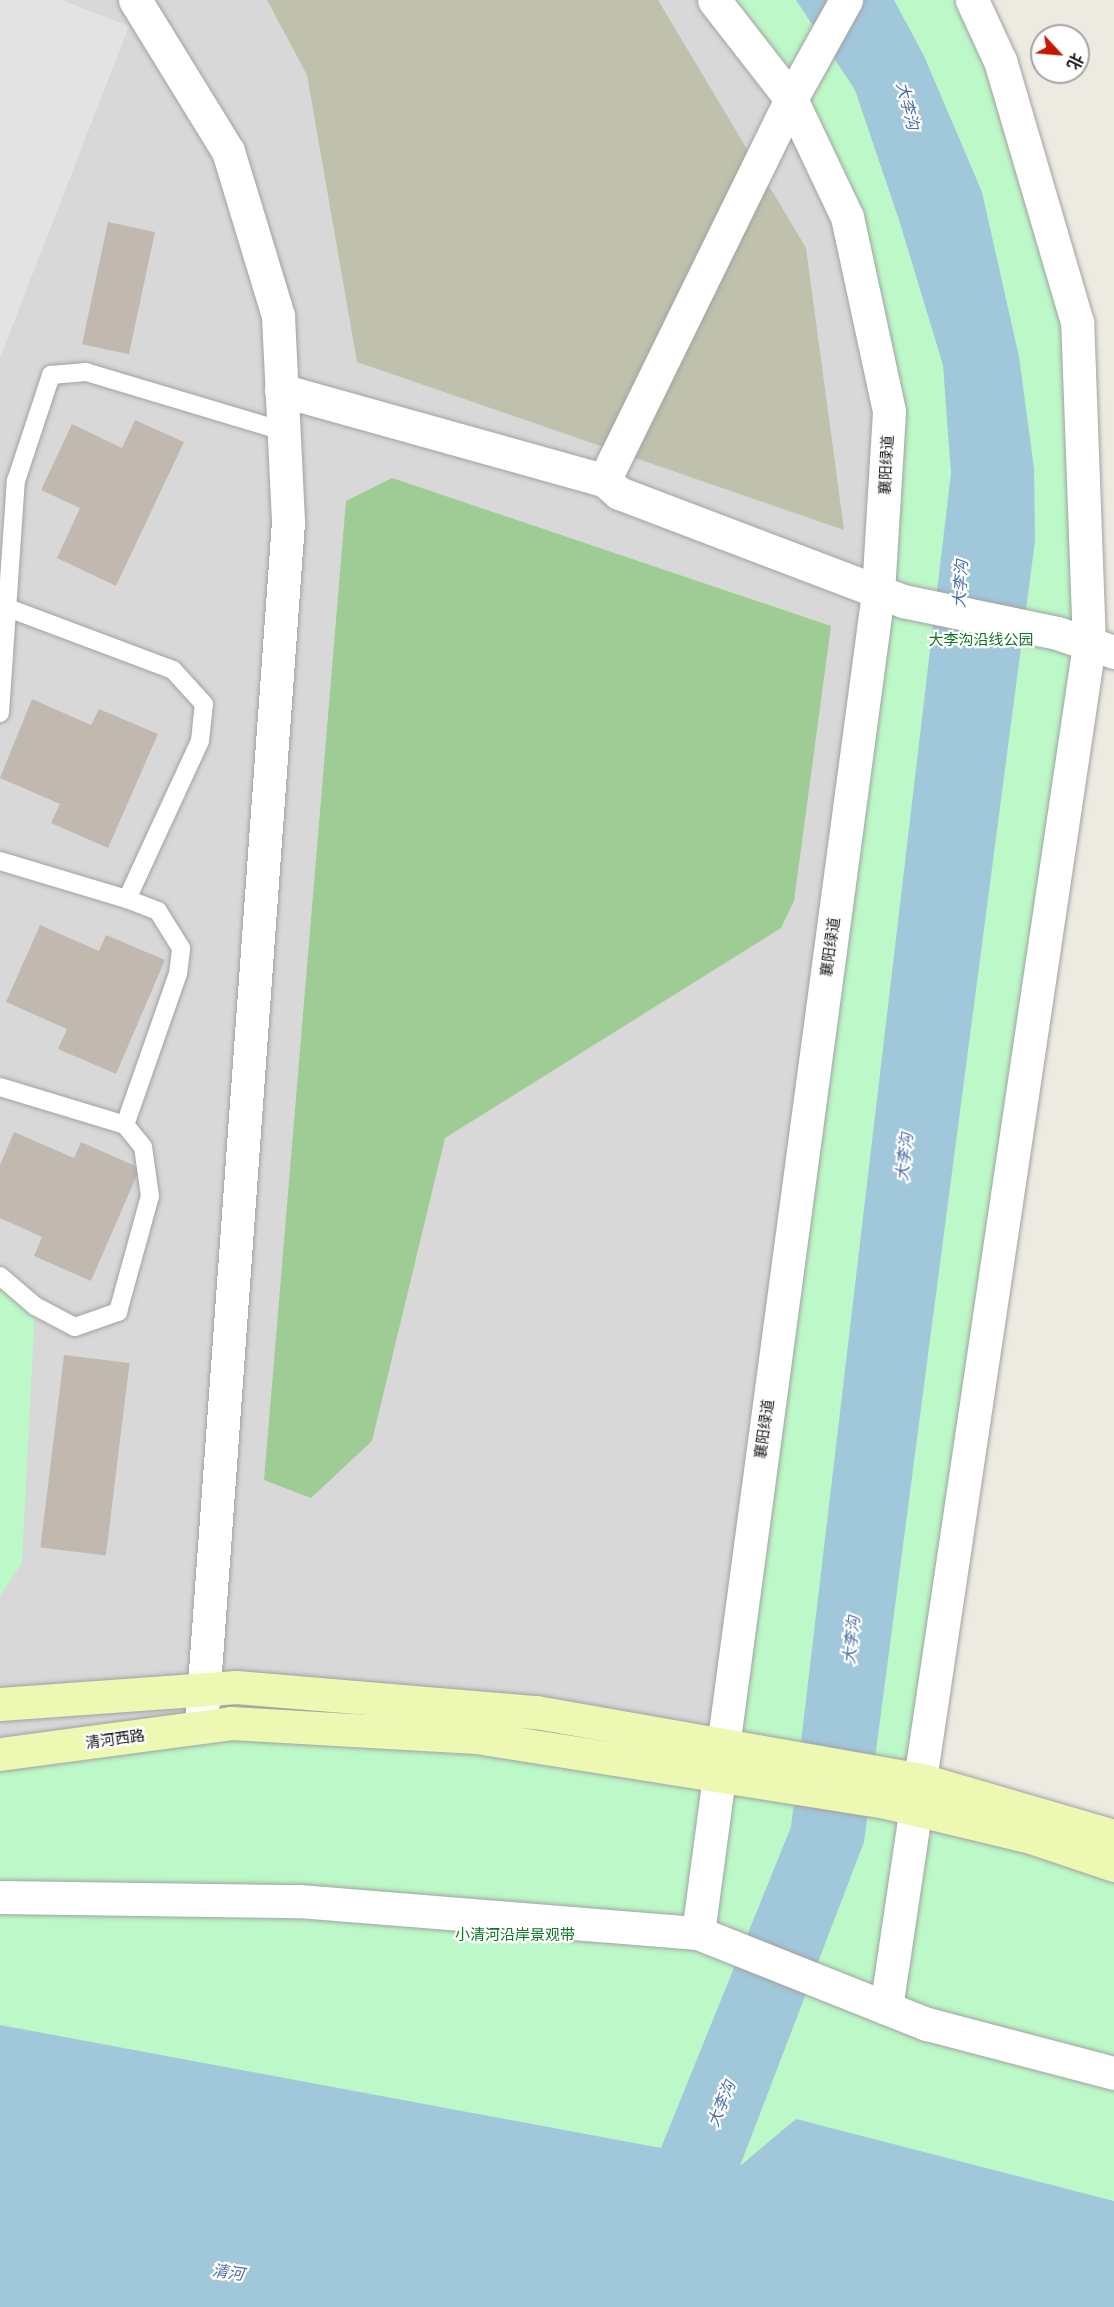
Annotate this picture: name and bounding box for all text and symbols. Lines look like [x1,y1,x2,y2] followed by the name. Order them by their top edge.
[1030,24,1090,84] north arrow
[1064,50,1086,72] text: 北
[892,80,922,132] water label: 大李沟
[875,435,897,495] street label: 襄阳绿道
[950,560,972,608] water label: 大李沟
[929,631,1033,649] park label: 大李沟沿线公园
[817,916,843,978] street label: 襄阳绿道
[893,1132,917,1182] water label: 大李沟
[751,1398,777,1460] street label: 襄阳绿道
[840,1615,864,1665] water label: 大李沟
[84,1726,146,1752] street label: 清河西路
[455,1926,575,1944] park label: 小清河沿岸景观带
[704,2078,740,2130] water label: 大李沟
[211,2261,245,2285] water label: 清河

